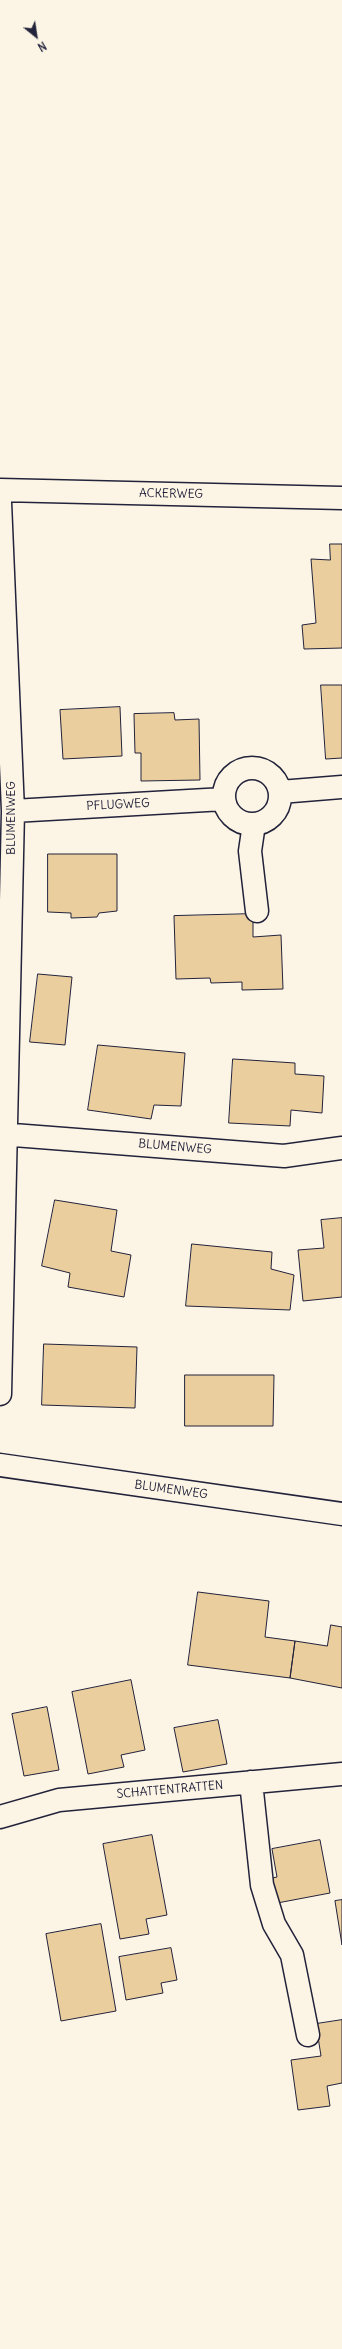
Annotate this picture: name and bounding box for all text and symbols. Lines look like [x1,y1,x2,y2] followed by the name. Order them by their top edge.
[16,16,56,56] north arrow
[35,38,49,54] text: N
[139,486,203,502] street label: ACKERWEG
[5,781,19,855] street label: BLUMENWEG
[86,796,150,814] street label: PFLUGWEG
[138,1137,212,1157] street label: BLUMENWEG
[133,1478,209,1502] street label: BLUMENWEG
[116,1778,224,1802] street label: SCHATTENTRATTEN

